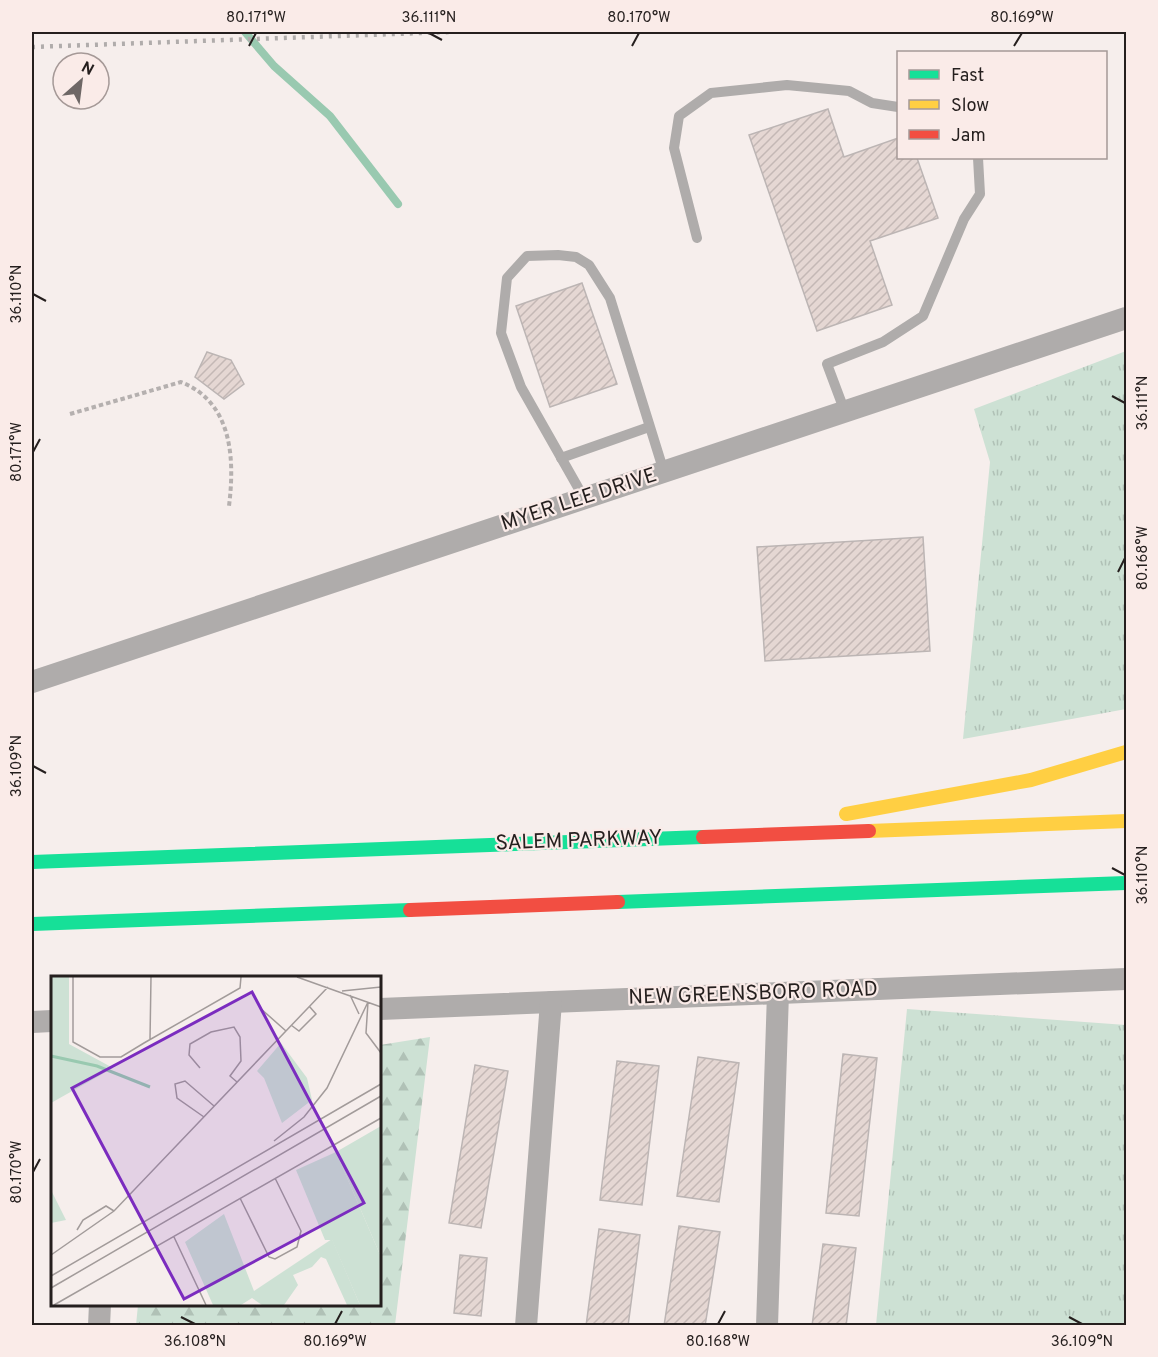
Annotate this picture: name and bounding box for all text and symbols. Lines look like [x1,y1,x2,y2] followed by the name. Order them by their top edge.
[226,9,286,28] text: 80.171°W
[402,9,456,28] text: 36.111°N
[607,9,671,28] text: 80.170°W
[990,9,1054,28] text: 80.169°W
[51,51,111,111] north arrow
[897,51,1107,159] legend
[77,58,97,81] text: N
[951,65,984,88] text: Fast
[951,95,989,118] text: Slow
[951,125,986,148] text: Jam
[8,265,27,323] text: 36.110°N
[1134,376,1153,430] text: 36.111°N
[8,422,27,482] text: 80.171°W
[498,462,660,538] street label: MYER LEE DRIVE
[1134,526,1153,590] text: 80.168°W
[8,735,27,797] text: 36.109°N
[495,825,663,857] street label: SALEM PARKWAY
[1134,846,1153,904] text: 36.110°N
[51,976,381,1306] inset map
[628,976,878,1012] street label: NEW GREENSBORO ROAD
[8,1140,27,1204] text: 80.170°W
[164,1333,226,1352] text: 36.108°N
[303,1333,367,1352] text: 80.169°W
[686,1333,750,1352] text: 80.168°W
[1051,1333,1113,1352] text: 36.109°N

